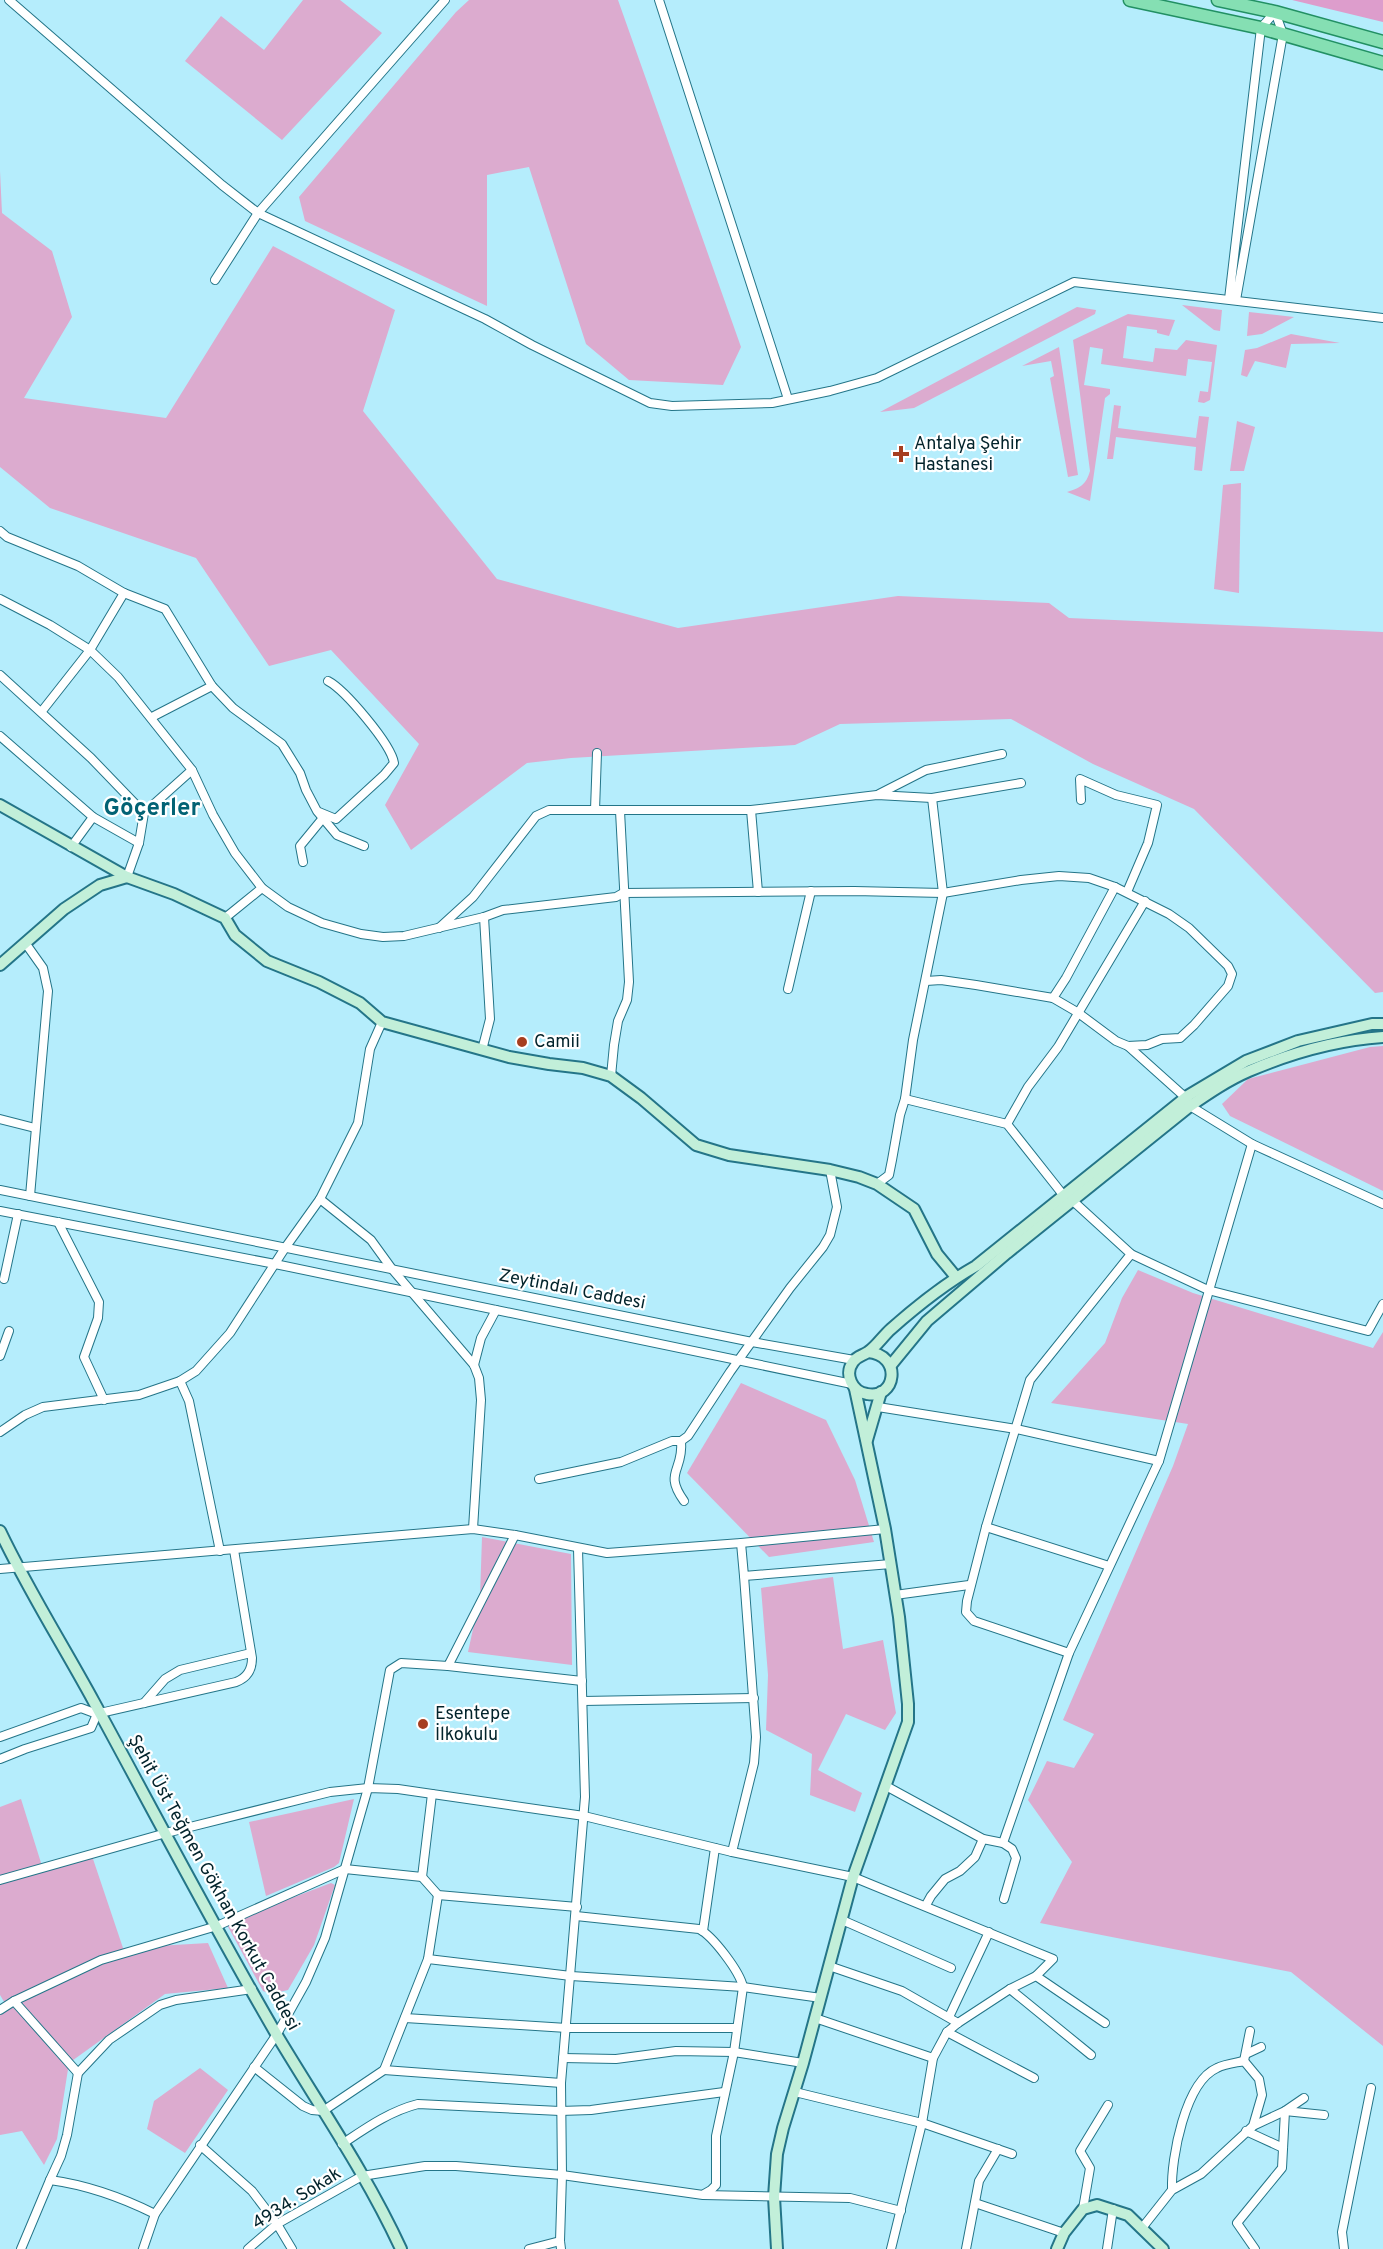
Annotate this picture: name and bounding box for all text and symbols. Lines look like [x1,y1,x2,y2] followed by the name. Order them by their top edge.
[914,433,1022,477] place label: Antalya Şehir Hastanesi
[892,445,910,463] marker: Antalya Şehir Hastanesi
[104,794,200,824] district label: Göçerler
[534,1031,580,1054] place label: Camii
[515,1035,529,1049] marker: Camii
[497,1264,647,1316] street label: Zeytindalı Caddesi
[435,1703,510,1747] place label: Esentepe İlkokulu
[416,1717,430,1731] marker: Esentepe İlkokulu
[122,1730,306,2035] street label: Şehit Üst Teğmen Gökhan Korkut Caddesi
[248,2163,346,2235] street label: 4934. Sokak

